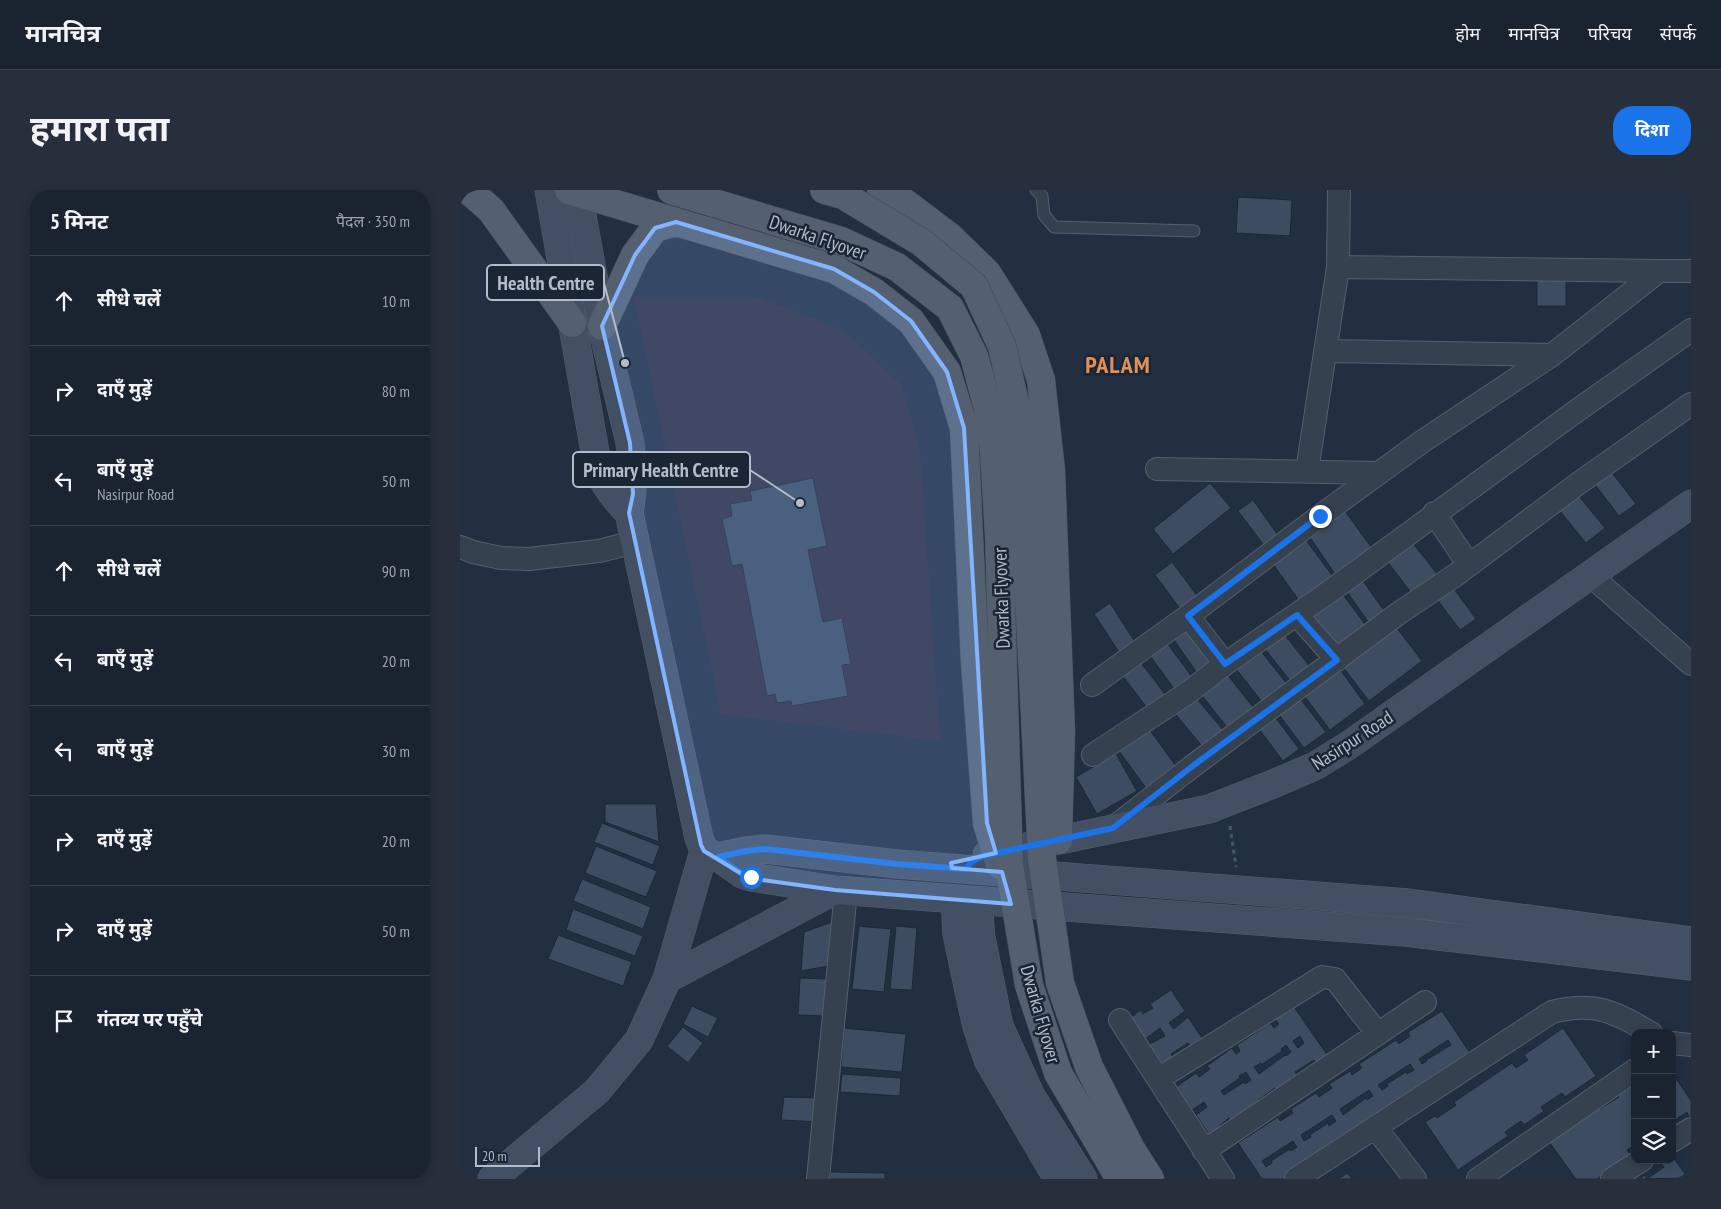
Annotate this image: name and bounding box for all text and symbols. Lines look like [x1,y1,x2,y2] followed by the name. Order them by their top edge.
[25,18,101,49] text: मानचित्र
[1455,22,1480,45] text: होम
[1508,22,1560,45] text: मानचित्र
[1588,22,1632,45] text: परिचय
[1660,22,1696,45] text: संपर्क
[30,105,169,151] text: हमारा पता
[1613,106,1691,155] button: दिशा
[50,208,108,235] text: 5 मिनट
[766,209,870,265] street label: Dwarka Flyover
[336,211,410,231] text: पैदल · 350 m
[487,265,604,300] callout: Health Centre
[497,270,595,296] text: Health Centre
[50,287,78,315] icon: ahead
[97,287,161,311] text: सीधे चलें
[382,291,410,311] text: 10 m
[1085,349,1151,380] district label: PALAM
[50,377,78,405] icon: right
[97,377,152,401] text: दाएँ मुड़ें
[382,381,410,401] text: 80 m
[573,452,750,487] callout: Primary Health Centre
[97,457,153,481] text: बाएँ मुड़ें
[583,457,739,483] text: Primary Health Centre
[50,467,78,495] icon: left
[382,471,410,491] text: 50 m
[97,484,174,504] text: Nasirpur Road
[1309,505,1332,528] route end
[987,546,1015,649] street label: Dwarka Flyover
[50,557,78,585] icon: ahead
[97,557,161,581] text: सीधे चलें
[382,561,410,581] text: 90 m
[50,647,78,675] icon: left
[97,647,153,671] text: बाएँ मुड़ें
[382,651,410,671] text: 20 m
[1307,705,1397,775] street label: Nasirpur Road
[50,737,78,765] icon: left
[97,737,153,761] text: बाएँ मुड़ें
[382,741,410,761] text: 30 m
[50,827,78,855] icon: right
[97,827,152,851] text: दाएँ मुड़ें
[382,831,410,851] text: 20 m
[740,866,763,889] route start
[50,917,78,945] icon: right
[97,917,152,941] text: दाएँ मुड़ें
[382,921,410,941] text: 50 m
[1016,962,1067,1067] street label: Dwarka Flyover
[50,1007,78,1035] icon: arrive
[97,1007,202,1031] text: गंतव्य पर पहुँचे
[1631,1029,1676,1164] map controls
[1631,1029,1676,1074] button: +
[1631,1074,1676,1119] button: −
[1631,1119,1676,1164] button: layers
[475,1144,540,1167] scale bar
[482,1147,507,1165] text: 20 m

